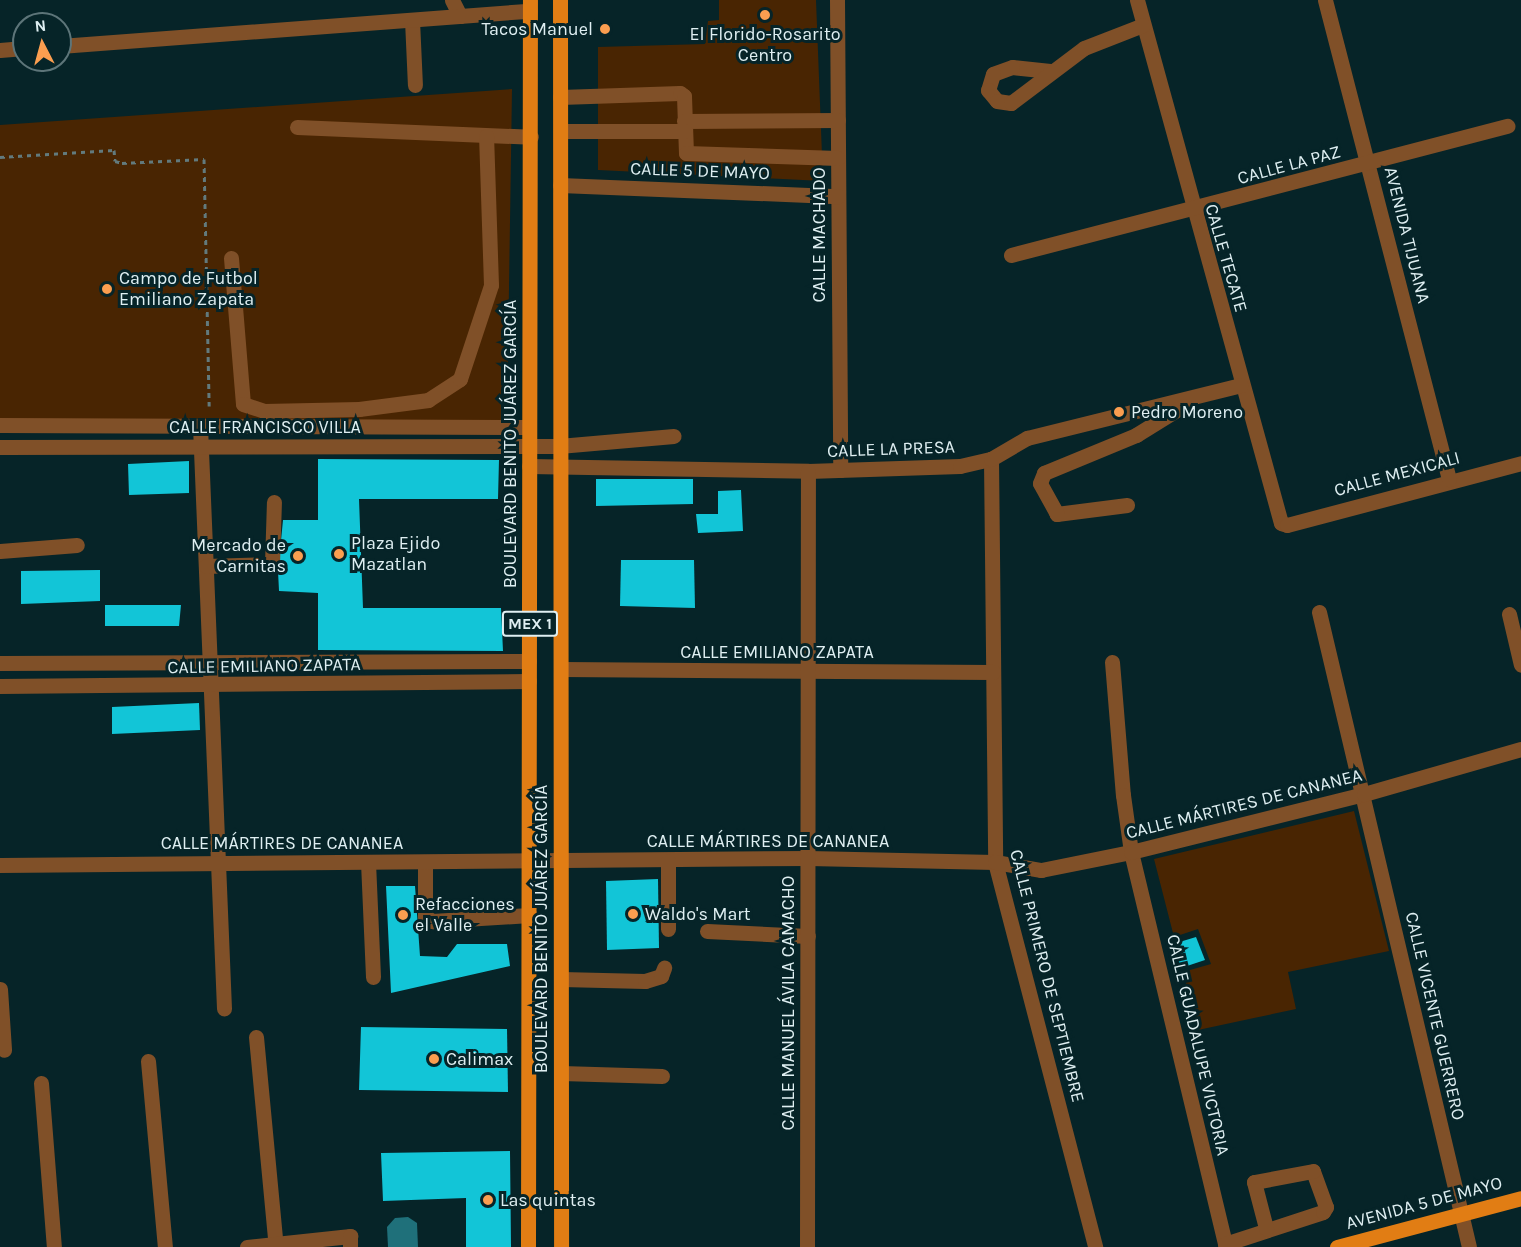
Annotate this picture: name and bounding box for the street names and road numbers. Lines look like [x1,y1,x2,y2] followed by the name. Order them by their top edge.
[1235,141,1343,189] street label: CALLE LA PAZ
[630,158,770,184] street label: CALLE 5 DE MAYO
[1380,164,1434,306] street label: AVENIDA TIJUANA
[808,167,830,303] street label: CALLE MACHADO
[1200,201,1252,315] street label: CALLE TECATE
[499,300,521,588] street label: BOULEVARD BENITO JUÁREZ GARCÍA
[169,416,361,438] street label: CALLE FRANCISCO VILLA
[827,436,955,462] street label: CALLE LA PRESA
[1332,447,1462,501] street label: CALLE MEXICALI
[502,611,558,637] road number: MEX 1
[680,641,874,663] street label: CALLE EMILIANO ZAPATA
[167,654,361,678] street label: CALLE EMILIANO ZAPATA
[1124,764,1364,844] street label: CALLE MÁRTIRES DE CANANEA
[530,785,552,1073] street label: BOULEVARD BENITO JUÁREZ GARCÍA
[647,830,889,852] street label: CALLE MÁRTIRES DE CANANEA
[161,832,403,854] street label: CALLE MÁRTIRES DE CANANEA
[1005,847,1089,1105] street label: CALLE PRIMERO DE SEPTIEMBRE
[777,876,799,1130] street label: CALLE MANUEL ÁVILA CAMACHO
[1401,910,1469,1122] street label: CALLE VICENTE GUERRERO
[1162,932,1234,1158] street label: CALLE GUADALUPE VICTORIA
[1343,1172,1505,1234] street label: AVENIDA 5 DE MAYO

